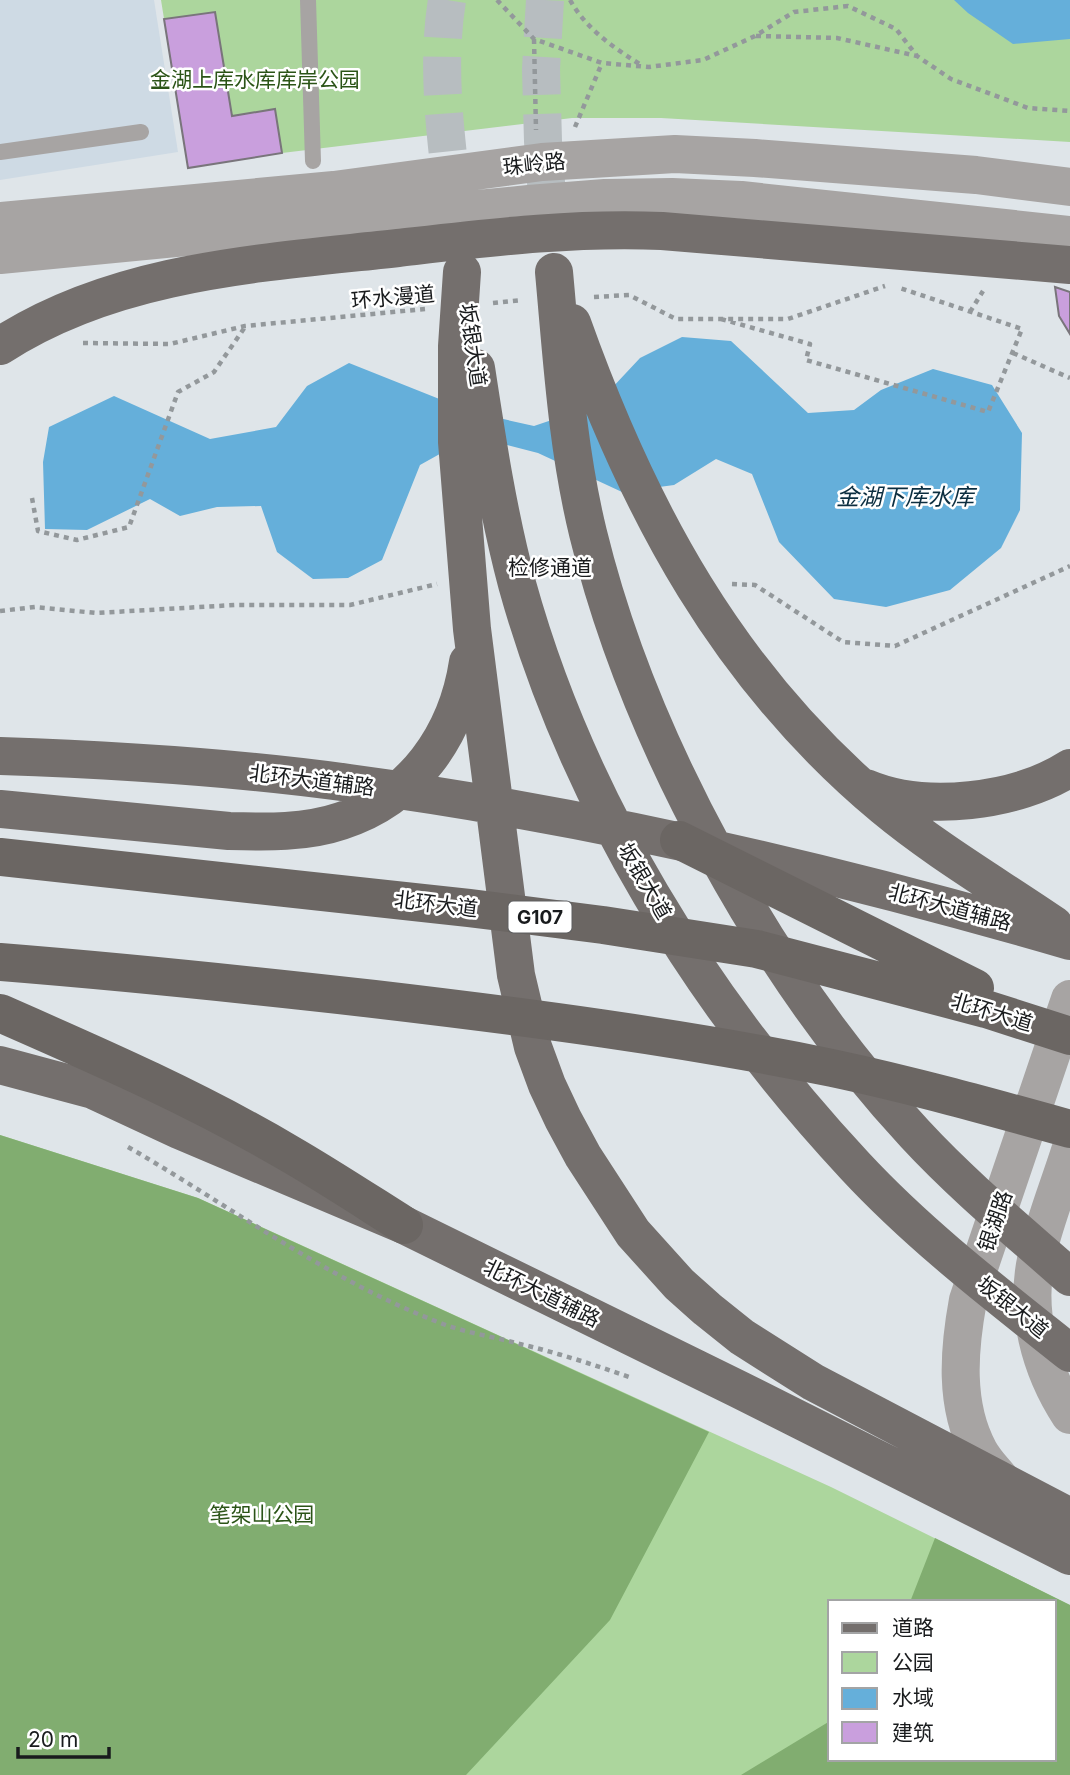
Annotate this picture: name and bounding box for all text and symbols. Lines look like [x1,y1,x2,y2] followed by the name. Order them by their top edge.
[150,67,360,92] park label: 金湖上库水库库岸公园
[501,148,567,180] street label: 珠岭路
[350,281,436,313] street label: 环水漫道
[455,302,491,388] street label: 坂银大道
[836,483,978,511] water label: 金湖下库水库
[508,555,592,580] street label: 检修通道
[248,760,376,800] street label: 北环大道辅路
[613,838,677,924] street label: 坂银大道
[886,879,1014,935] street label: 北环大道辅路
[393,886,479,922] street label: 北环大道
[508,902,572,932] road number: G107
[948,988,1036,1036] street label: 北环大道
[973,1187,1017,1255] street label: 银湖路
[480,1254,604,1332] street label: 北环大道辅路
[972,1271,1054,1343] street label: 坂银大道
[210,1502,315,1527] park label: 笔架山公园
[828,1600,1056,1761] legend
[892,1615,934,1640] text: 道路
[892,1650,934,1675] text: 公园
[892,1685,934,1710] text: 水域
[18,1716,108,1760] scale bar
[892,1720,934,1745] text: 建筑
[28,1727,78,1752] text: 20 m

